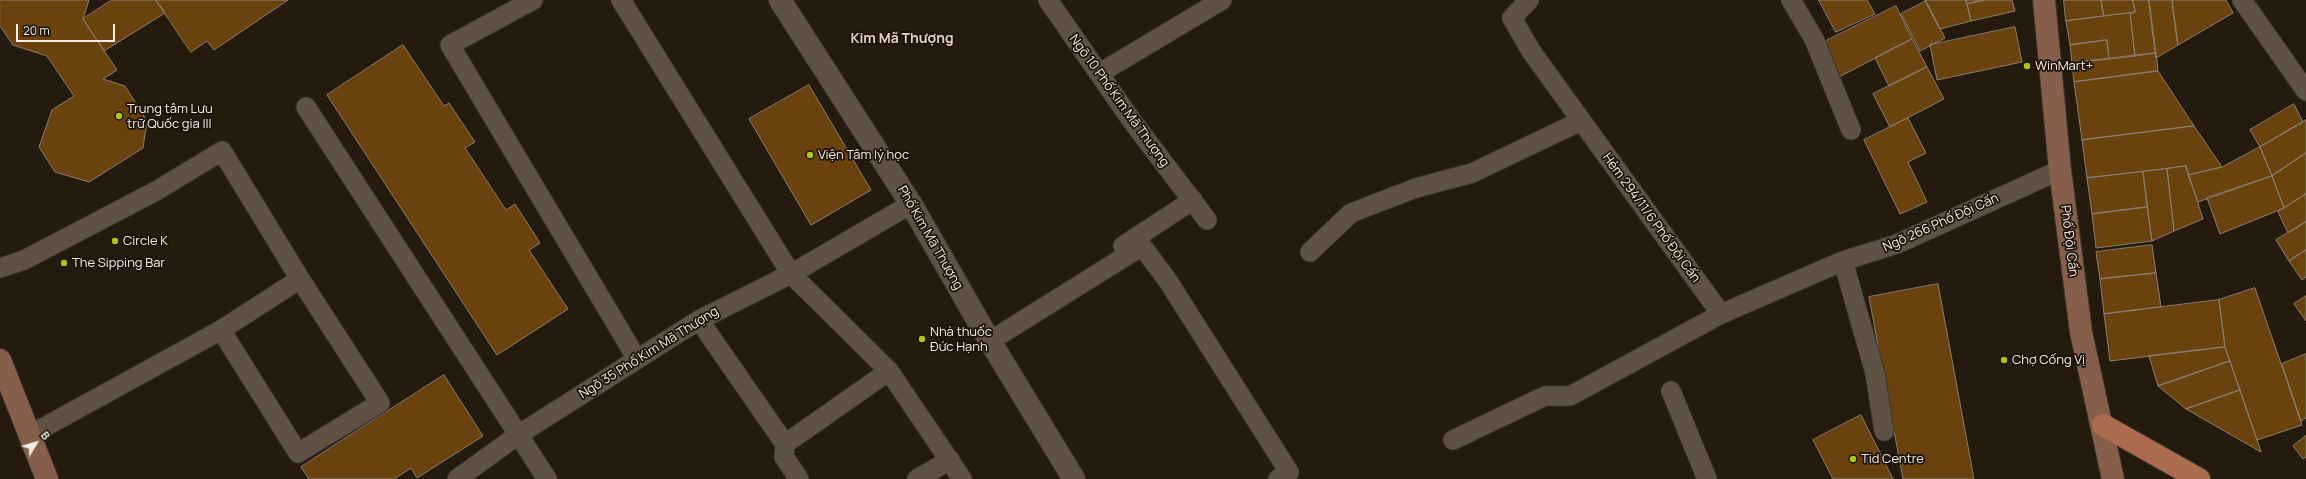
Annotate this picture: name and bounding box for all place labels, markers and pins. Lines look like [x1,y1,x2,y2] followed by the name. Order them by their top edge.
[2035,58,2093,74] place label: WinMart+
[2022,61,2032,71] marker: WinMart+
[127,101,213,132] place label: Trung tâm Lưu trữ Quốc gia III
[114,111,124,121] marker: Trung tâm Lưu trữ Quốc gia III
[818,147,909,163] place label: Viện Tâm lý học
[805,150,815,160] marker: Viện Tâm lý học
[123,233,168,249] place label: Circle K
[110,236,120,246] marker: Circle K
[72,255,165,271] place label: The Sipping Bar
[59,258,69,268] marker: The Sipping Bar
[930,324,992,355] place label: Nhà thuốc Đức Hạnh
[917,334,927,344] marker: Nhà thuốc Đức Hạnh
[2012,352,2085,368] place label: Chợ Cống Vị
[1999,355,2009,365] marker: Chợ Cống Vị
[1861,451,1924,467] place label: Tid Centre
[1848,454,1858,464] marker: Tid Centre

